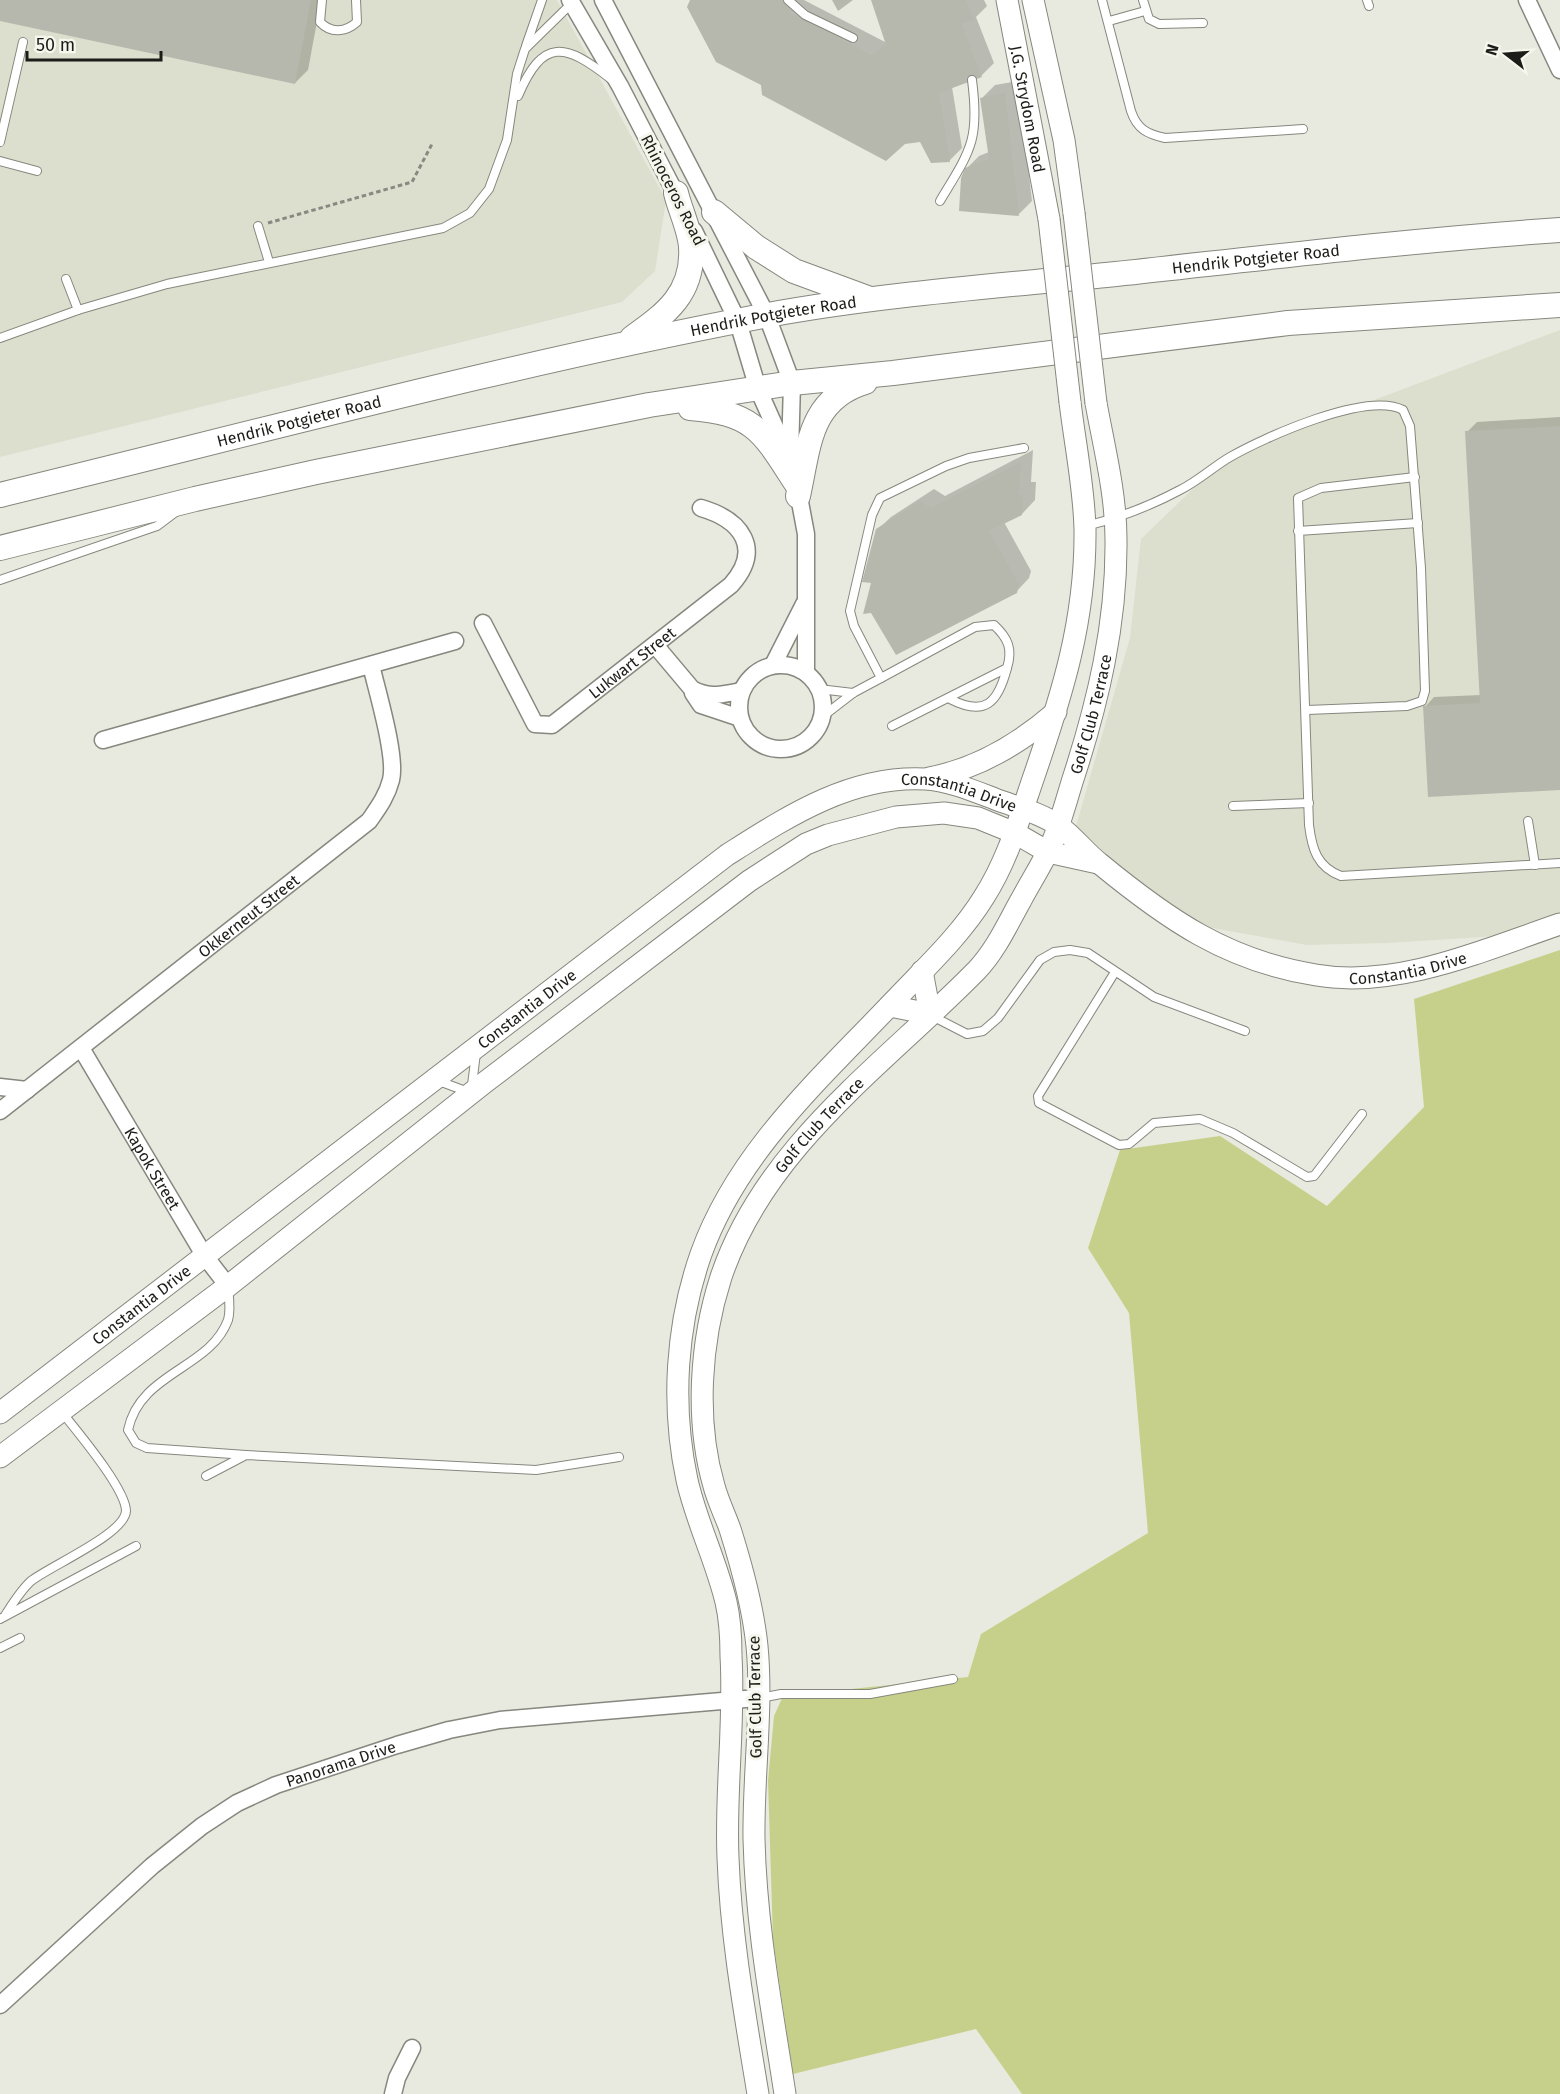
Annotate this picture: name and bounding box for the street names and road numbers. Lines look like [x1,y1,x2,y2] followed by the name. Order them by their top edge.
[1006,44,1049,174] street label: J.G. Strydom Road
[637,131,709,249] street label: Rhinoceros Road
[1171,240,1341,277] street label: Hendrik Potgieter Road
[688,292,858,340] street label: Hendrik Potgieter Road
[215,391,383,450] street label: Hendrik Potgieter Road
[585,623,679,702] street label: Lukwart Street
[1066,653,1115,776] street label: Golf Club Terrace
[900,769,1019,815] street label: Constantia Drive
[194,870,303,961] street label: Okkerneut Street
[1349,948,1469,987] street label: Constantia Drive
[474,965,580,1053] street label: Constantia Drive
[771,1073,868,1177] street label: Golf Club Terrace
[121,1124,185,1213] street label: Kapok Street
[88,1261,194,1349] street label: Constantia Drive
[744,1635,766,1759] street label: Golf Club Terrace
[283,1737,398,1791] street label: Panorama Drive

